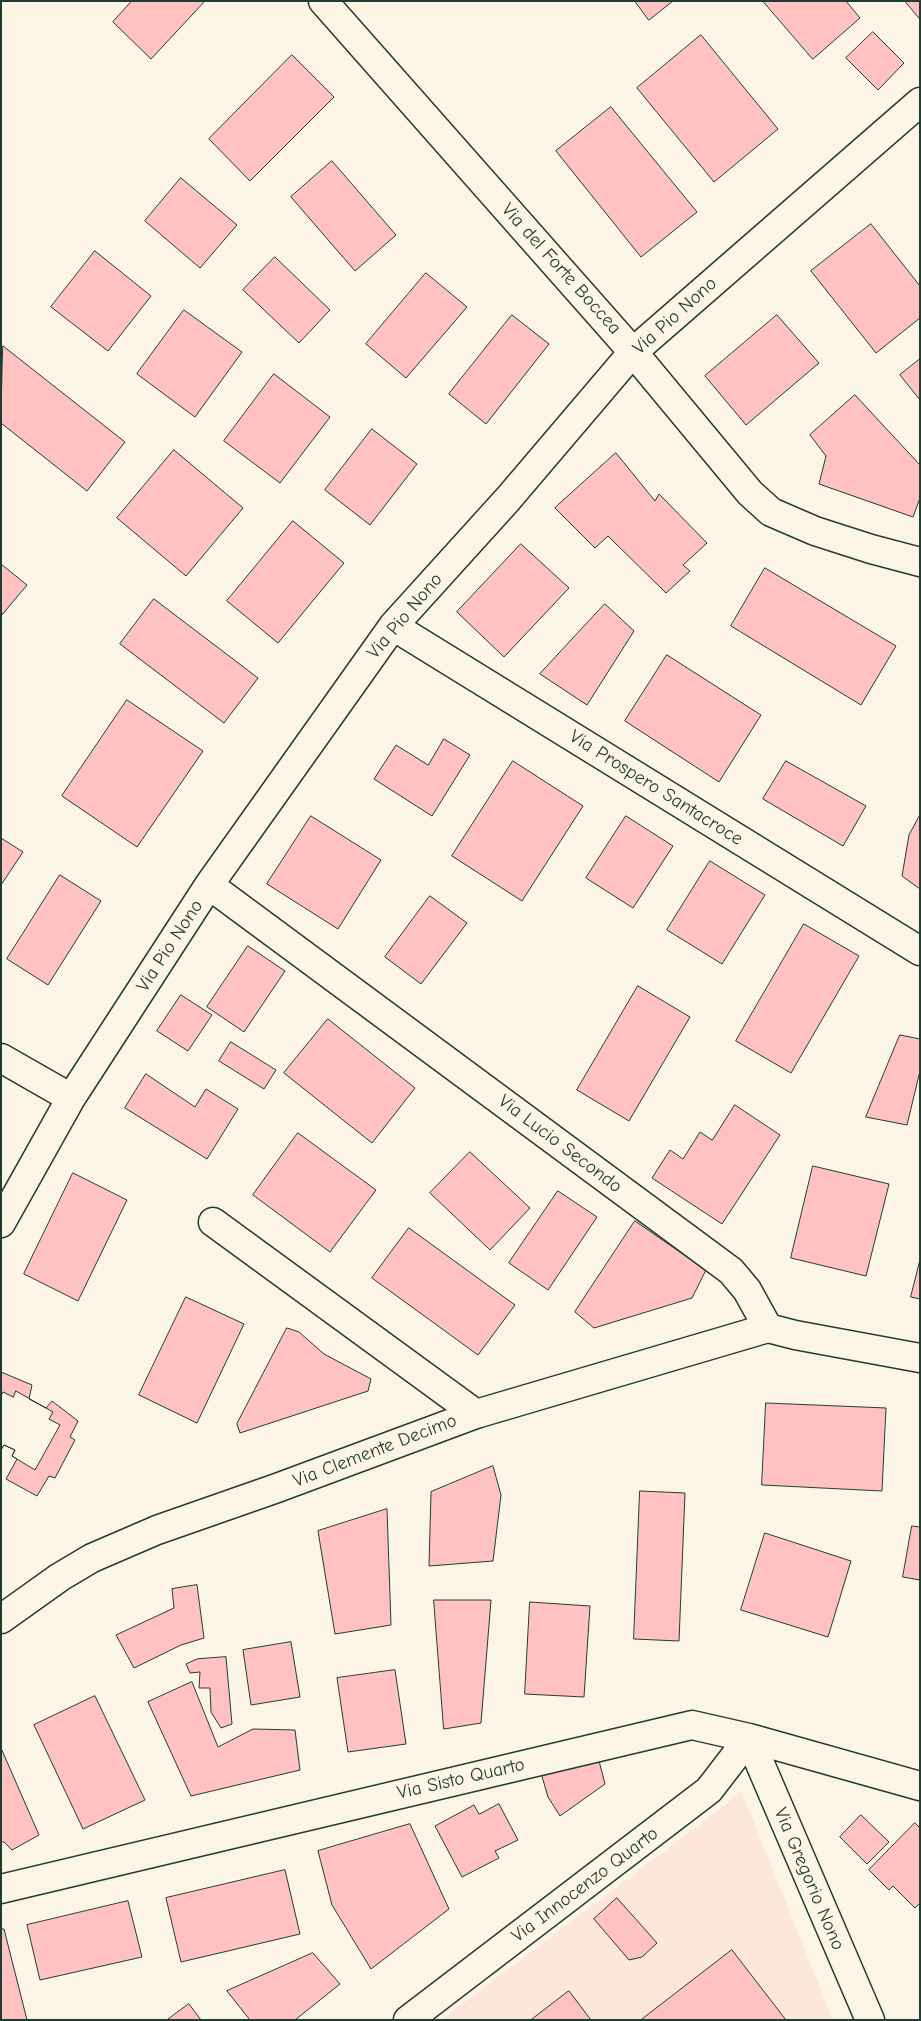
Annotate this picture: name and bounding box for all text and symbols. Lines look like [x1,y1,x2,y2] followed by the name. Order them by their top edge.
[496,199,626,339] street label: Via del Forte Boccea
[628,272,722,360] street label: Via Pio Nono
[362,568,448,664] street label: Via Pio Nono
[565,725,747,851] street label: Via Prospero Santacroce
[132,896,208,996] street label: Via Pio Nono
[494,1090,626,1198] street label: Via Lucio Secondo
[290,1409,460,1493] street label: Via Clemente Decimo
[395,1753,527,1805] street label: Via Sisto Quarto
[769,1804,849,1954] street label: Via Gregorio Nono
[507,1822,663,1948] street label: Via Innocenzo Quarto

